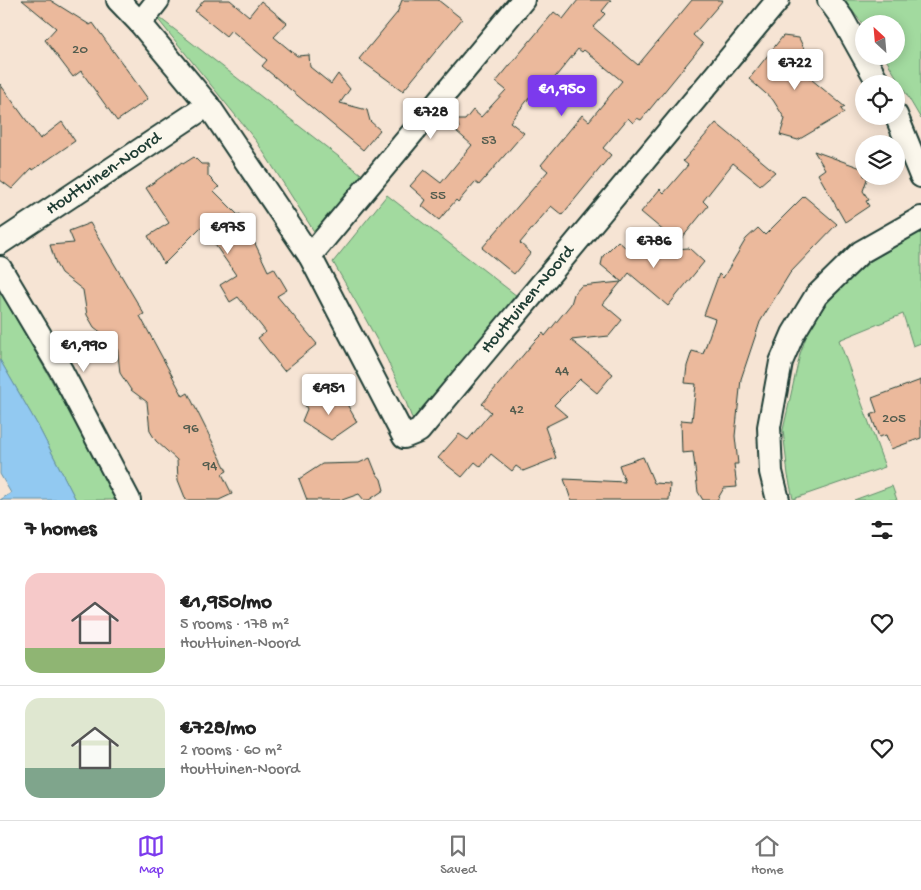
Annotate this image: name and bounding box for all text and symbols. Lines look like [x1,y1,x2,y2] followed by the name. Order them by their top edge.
[855,15,905,65] north arrow
[855,15,905,185] map controls
[72,41,88,59] house number: 20
[765,48,825,91] pin: €722
[778,55,812,74] text: €722
[521,74,603,117] pin: €1,950
[855,75,905,125] button: locate
[539,81,585,100] text: €1,950
[401,98,461,140] pin: €728
[414,104,448,123] text: €728
[42,127,167,220] street label: Houttuinen-Noord
[481,132,497,150] house number: 53
[855,135,905,185] button: layers
[430,187,446,205] house number: 55
[198,212,258,255] pin: €975
[211,219,245,238] text: €975
[624,226,684,269] pin: €786
[637,233,671,252] text: €786
[477,241,580,358] street label: Houttuinen-Noord
[43,330,125,373] pin: €1,990
[61,337,107,356] text: €1,990
[555,362,569,380] house number: 44
[299,374,359,416] pin: €951
[313,380,345,399] text: €951
[510,401,524,419] house number: 42
[882,410,906,428] house number: 205
[182,420,199,438] house number: 96
[202,457,217,475] house number: 94
[868,516,896,544] icon: filters
[25,518,97,543] text: 7 homes
[180,591,272,616] text: €1,950/mo
[65,593,125,653] icon: home
[868,609,896,637] icon: heart
[180,616,289,635] text: 5 rooms · 178 m²
[180,635,300,654] text: Houttuinen-Noord
[180,717,256,742] text: €728/mo
[65,718,125,778] icon: home
[868,734,896,762] icon: heart
[180,742,282,761] text: 2 rooms · 60 m²
[180,761,300,780] text: Houttuinen-Noord
[137,832,165,879] tab: Map
[440,832,476,879] tab: Saved
[751,832,784,879] tab: Home

